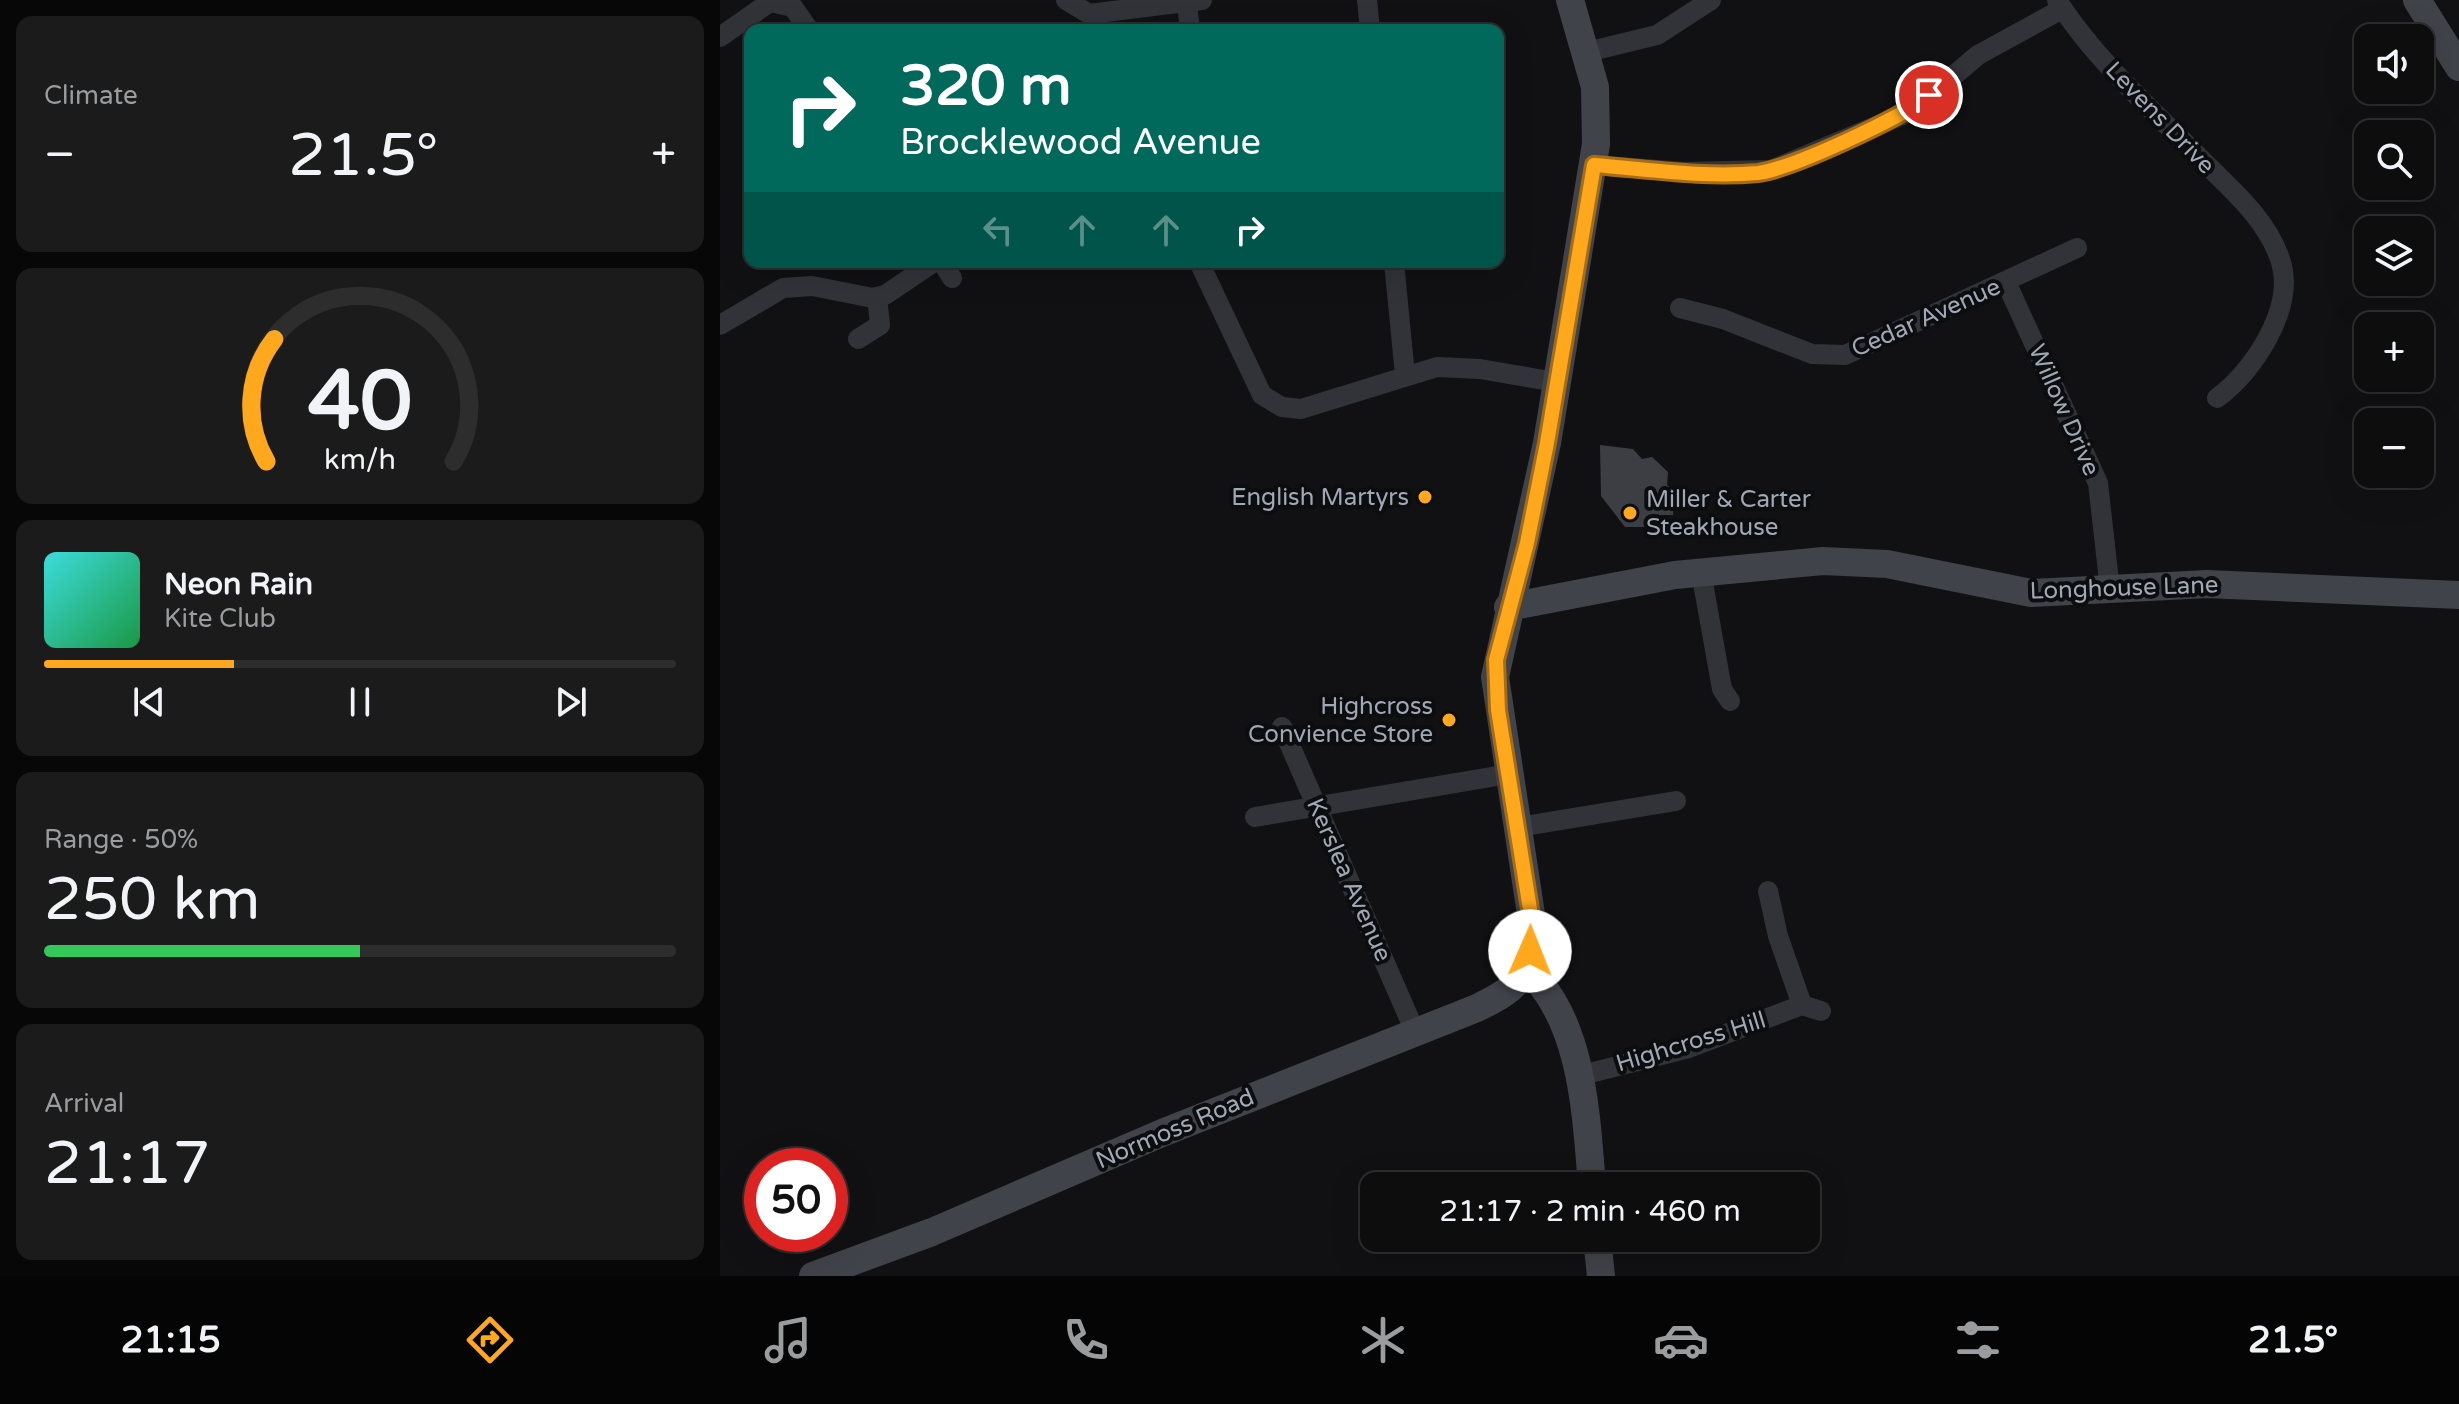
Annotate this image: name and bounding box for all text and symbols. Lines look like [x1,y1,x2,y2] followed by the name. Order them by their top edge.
[2354,24,2434,488] map controls
[2354,24,2434,104] button: sound
[900,53,1071,120] text: 320 m
[768,56,872,160] icon: right
[2099,56,2221,180] street label: Levens Drive
[1895,61,1963,129] pin
[1907,73,1951,117] icon: arrive
[44,80,138,111] text: Climate
[288,120,438,192] text: 21.5°
[2354,120,2434,200] button: search
[900,121,1261,164] text: Brocklewood Avenue
[44,129,75,182] text: −
[651,129,676,182] text: +
[976,208,1020,252] icon: left
[1060,208,1104,252] icon: ahead
[1144,208,1188,252] icon: ahead
[1228,208,1272,252] icon: right
[2354,216,2434,296] button: layers
[1847,272,2005,364] street label: Cedar Avenue
[2354,312,2434,392] button: +
[2022,340,2106,480] street label: Willow Drive
[308,352,412,452] text: 40
[2354,408,2434,488] button: −
[324,443,396,477] text: km/h
[1231,483,1409,512] place label: English Martyrs
[1646,485,1812,542] place label: Miller & Carter Steakhouse
[1416,488,1434,506] marker: English Martyrs
[1621,504,1639,522] marker: Miller & Carter Steakhouse
[164,566,313,603] text: Neon Rain
[2029,570,2219,606] street label: Longhouse Lane
[164,603,276,634] text: Kite Club
[127,680,171,724] icon: previous
[338,680,382,724] icon: pause
[549,680,593,724] icon: next
[1248,692,1433,749] place label: Highcross Convience Store
[1440,711,1458,729] marker: Highcross Convience Store
[1300,794,1398,966] street label: Kerslea Avenue
[44,824,198,855] text: Range · 50%
[44,864,260,936] text: 250 km
[1488,909,1572,993] position arrow
[1613,1005,1769,1079] street label: Highcross Hill
[1092,1083,1258,1175] street label: Normoss Road
[44,1088,124,1119] text: Arrival
[44,1128,210,1200] text: 21:17
[744,1148,848,1252] speed limit sign: 50
[1439,1193,1741,1230] text: 21:17 · 2 min · 460 m
[462,1312,518,1368] icon: directions
[760,1312,816,1368] icon: music
[1058,1312,1114,1368] icon: phone
[1355,1312,1411,1368] icon: climate
[1653,1312,1709,1368] icon: car
[1950,1312,2006,1368] icon: filters
[121,1319,221,1362] text: 21:15
[2248,1319,2338,1362] text: 21.5°

